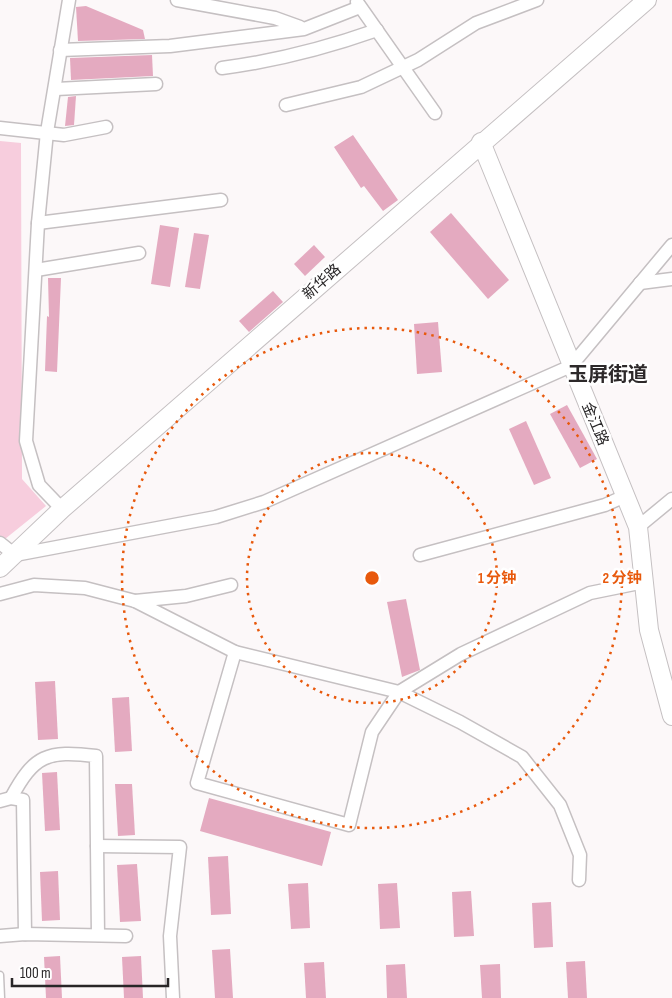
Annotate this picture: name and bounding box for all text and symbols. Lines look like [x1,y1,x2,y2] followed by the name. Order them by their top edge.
[299,260,345,304] street label: 新华路
[568,363,648,387] district label: 玉屏街道
[577,400,613,448] street label: 金江路
[363,569,381,587] centre of rings
[478,569,516,588] text: 1 分钟
[603,569,641,588] text: 2 分钟
[12,956,169,988] scale bar
[20,964,51,983] text: 100 m

